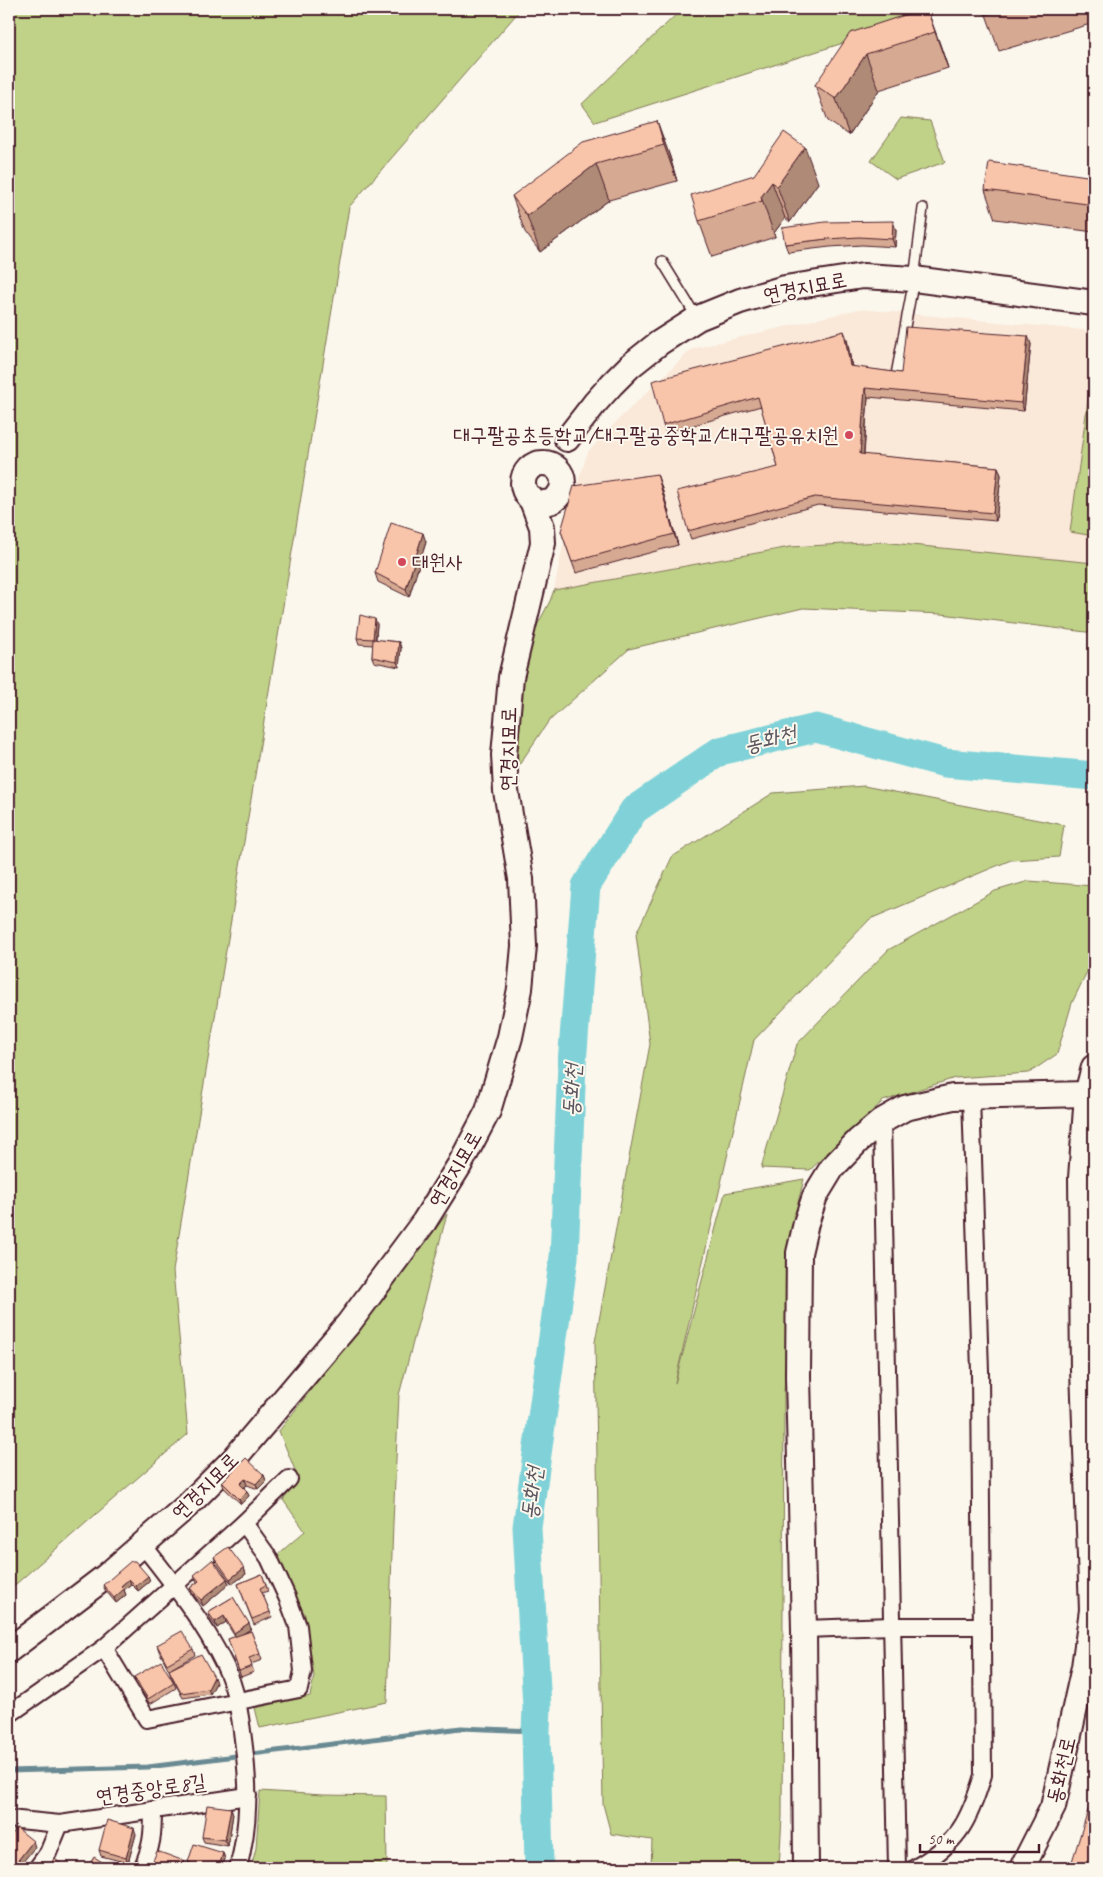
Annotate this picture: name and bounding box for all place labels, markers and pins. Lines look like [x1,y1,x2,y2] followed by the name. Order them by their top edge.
[453,422,839,448] place label: 대구팔공초등학교/대구팔공중학교/대구팔공유치원
[843,429,855,441] marker: 대구팔공초등학교/대구팔공중학교/대구팔공유치원
[412,549,463,575] place label: 대원사
[396,556,408,568] marker: 대원사

